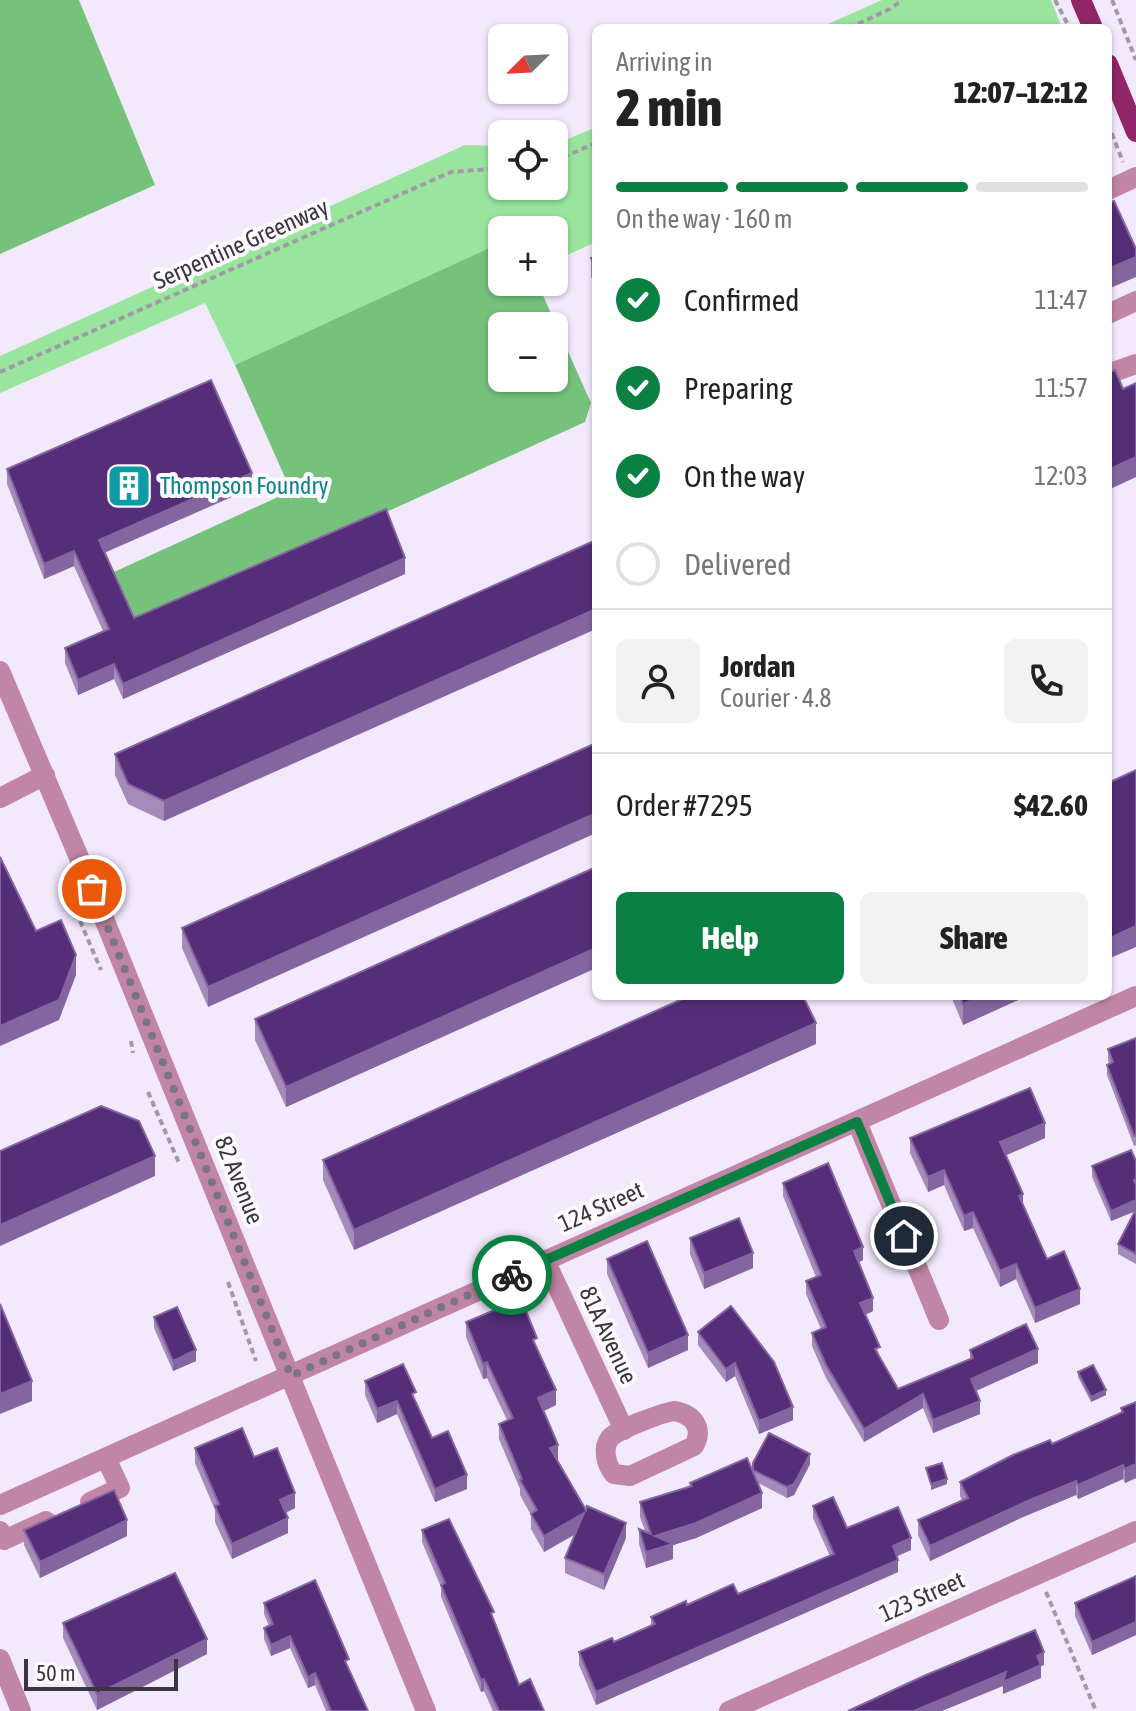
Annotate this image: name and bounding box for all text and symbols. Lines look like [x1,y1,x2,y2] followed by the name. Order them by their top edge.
[488,24,568,104] north arrow
[488,24,568,392] map controls
[616,47,713,77] text: Arriving in
[953,75,1088,109] text: 12:07–12:12
[616,77,722,137] text: 2 min
[488,120,568,200] button: locate
[149,193,332,294] street label: Serpentine Greenway
[616,204,793,234] text: On the way · 160 m
[488,216,568,296] button: +
[616,278,660,322] icon: check
[684,283,799,317] text: Confirmed
[1034,285,1088,315] text: 11:47
[488,312,568,392] button: −
[616,366,660,410] icon: check
[684,371,793,405] text: Preparing
[1034,373,1088,403] text: 11:57
[616,454,660,498] icon: check
[684,459,805,493] text: On the way
[1034,461,1088,491] text: 12:03
[105,462,153,510] building icon: Thompson Foundry
[160,472,328,499] place label: Thompson Foundry
[684,547,792,581] text: Delivered
[616,639,700,723] button: person
[1004,639,1088,723] button: phone
[720,649,795,683] text: Jordan
[720,683,831,713] text: Courier · 4.8
[616,788,753,822] text: Order #7295
[1014,788,1088,822] text: $42.60
[58,855,126,923] pin
[70,867,114,911] icon: bag
[616,892,844,984] button: Help
[860,892,1088,984] button: Share
[210,1132,269,1228] street label: 82 Avenue
[554,1176,647,1237] street label: 124 Street
[870,1202,938,1270] pin
[882,1214,926,1258] icon: home
[472,1235,552,1315] courier
[490,1253,534,1297] icon: bike
[574,1282,643,1388] street label: 81A Avenue
[875,1566,968,1627] street label: 123 Street
[24,1655,178,1691] scale bar
[36,1660,76,1686] text: 50 m

